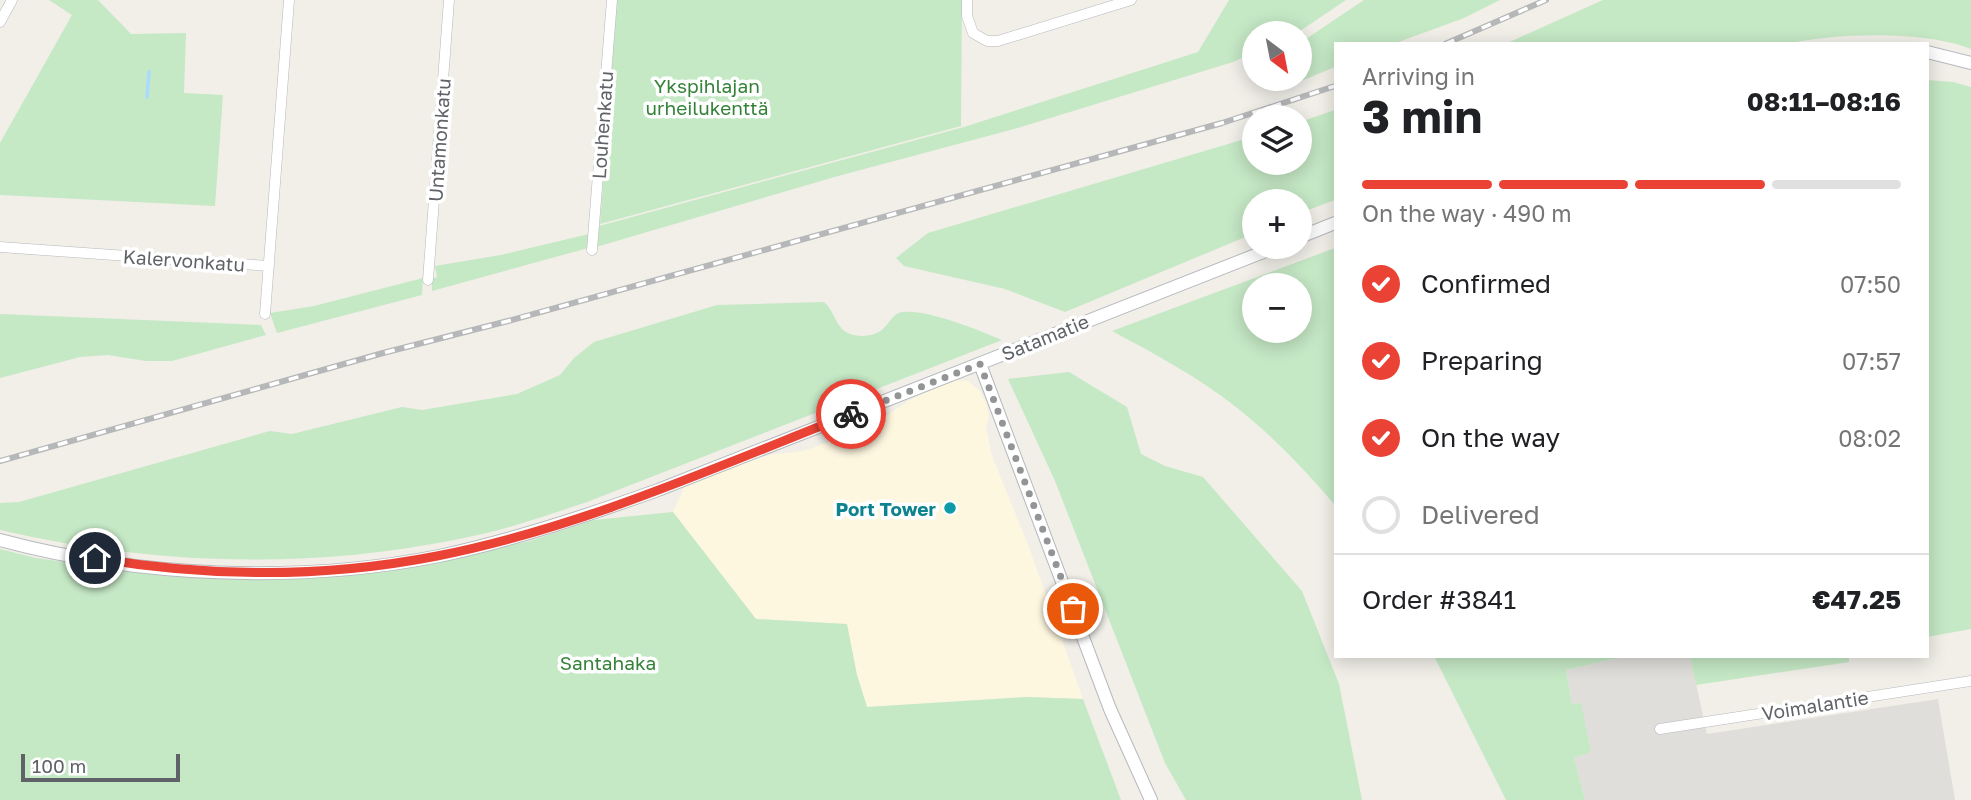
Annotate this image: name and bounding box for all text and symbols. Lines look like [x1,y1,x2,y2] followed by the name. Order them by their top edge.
[1242,21,1312,91] north arrow
[1242,21,1312,343] map controls
[1362,62,1475,90] text: Arriving in
[587,70,617,180] street label: Louhenkatu
[646,74,768,119] park label: Ykspihlajan urheilukenttä
[423,77,455,203] street label: Untamonkatu
[1747,86,1901,117] text: 08:11–08:16
[1362,88,1482,143] text: 3 min
[1242,105,1312,175] button: layers
[1242,189,1312,259] button: +
[1362,199,1572,227] text: On the way · 490 m
[122,244,246,276] street label: Kalervonkatu
[1362,265,1400,303] icon: check
[1421,268,1551,299] text: Confirmed
[1840,270,1901,298] text: 07:50
[1242,273,1312,343] button: −
[998,309,1092,365] street label: Satamatie
[1362,342,1400,380] icon: check
[1421,345,1543,376] text: Preparing
[1842,347,1901,375] text: 07:57
[816,379,886,449] courier
[832,395,870,433] icon: bike
[1362,419,1400,457] icon: check
[1421,422,1560,453] text: On the way
[1838,424,1901,452] text: 08:02
[835,497,937,520] place label: Port Tower
[1421,499,1540,530] text: Delivered
[942,500,958,516] marker: Port Tower
[65,528,125,588] pin
[76,539,114,577] icon: home
[1043,579,1103,639] pin
[1362,584,1516,615] text: Order #3841
[1812,584,1901,615] text: €47.25
[1054,590,1092,628] icon: bag
[560,651,656,674] park label: Santahaka
[1760,685,1870,725] street label: Voimalantie
[21,751,180,783] scale bar
[32,754,86,777] text: 100 m

